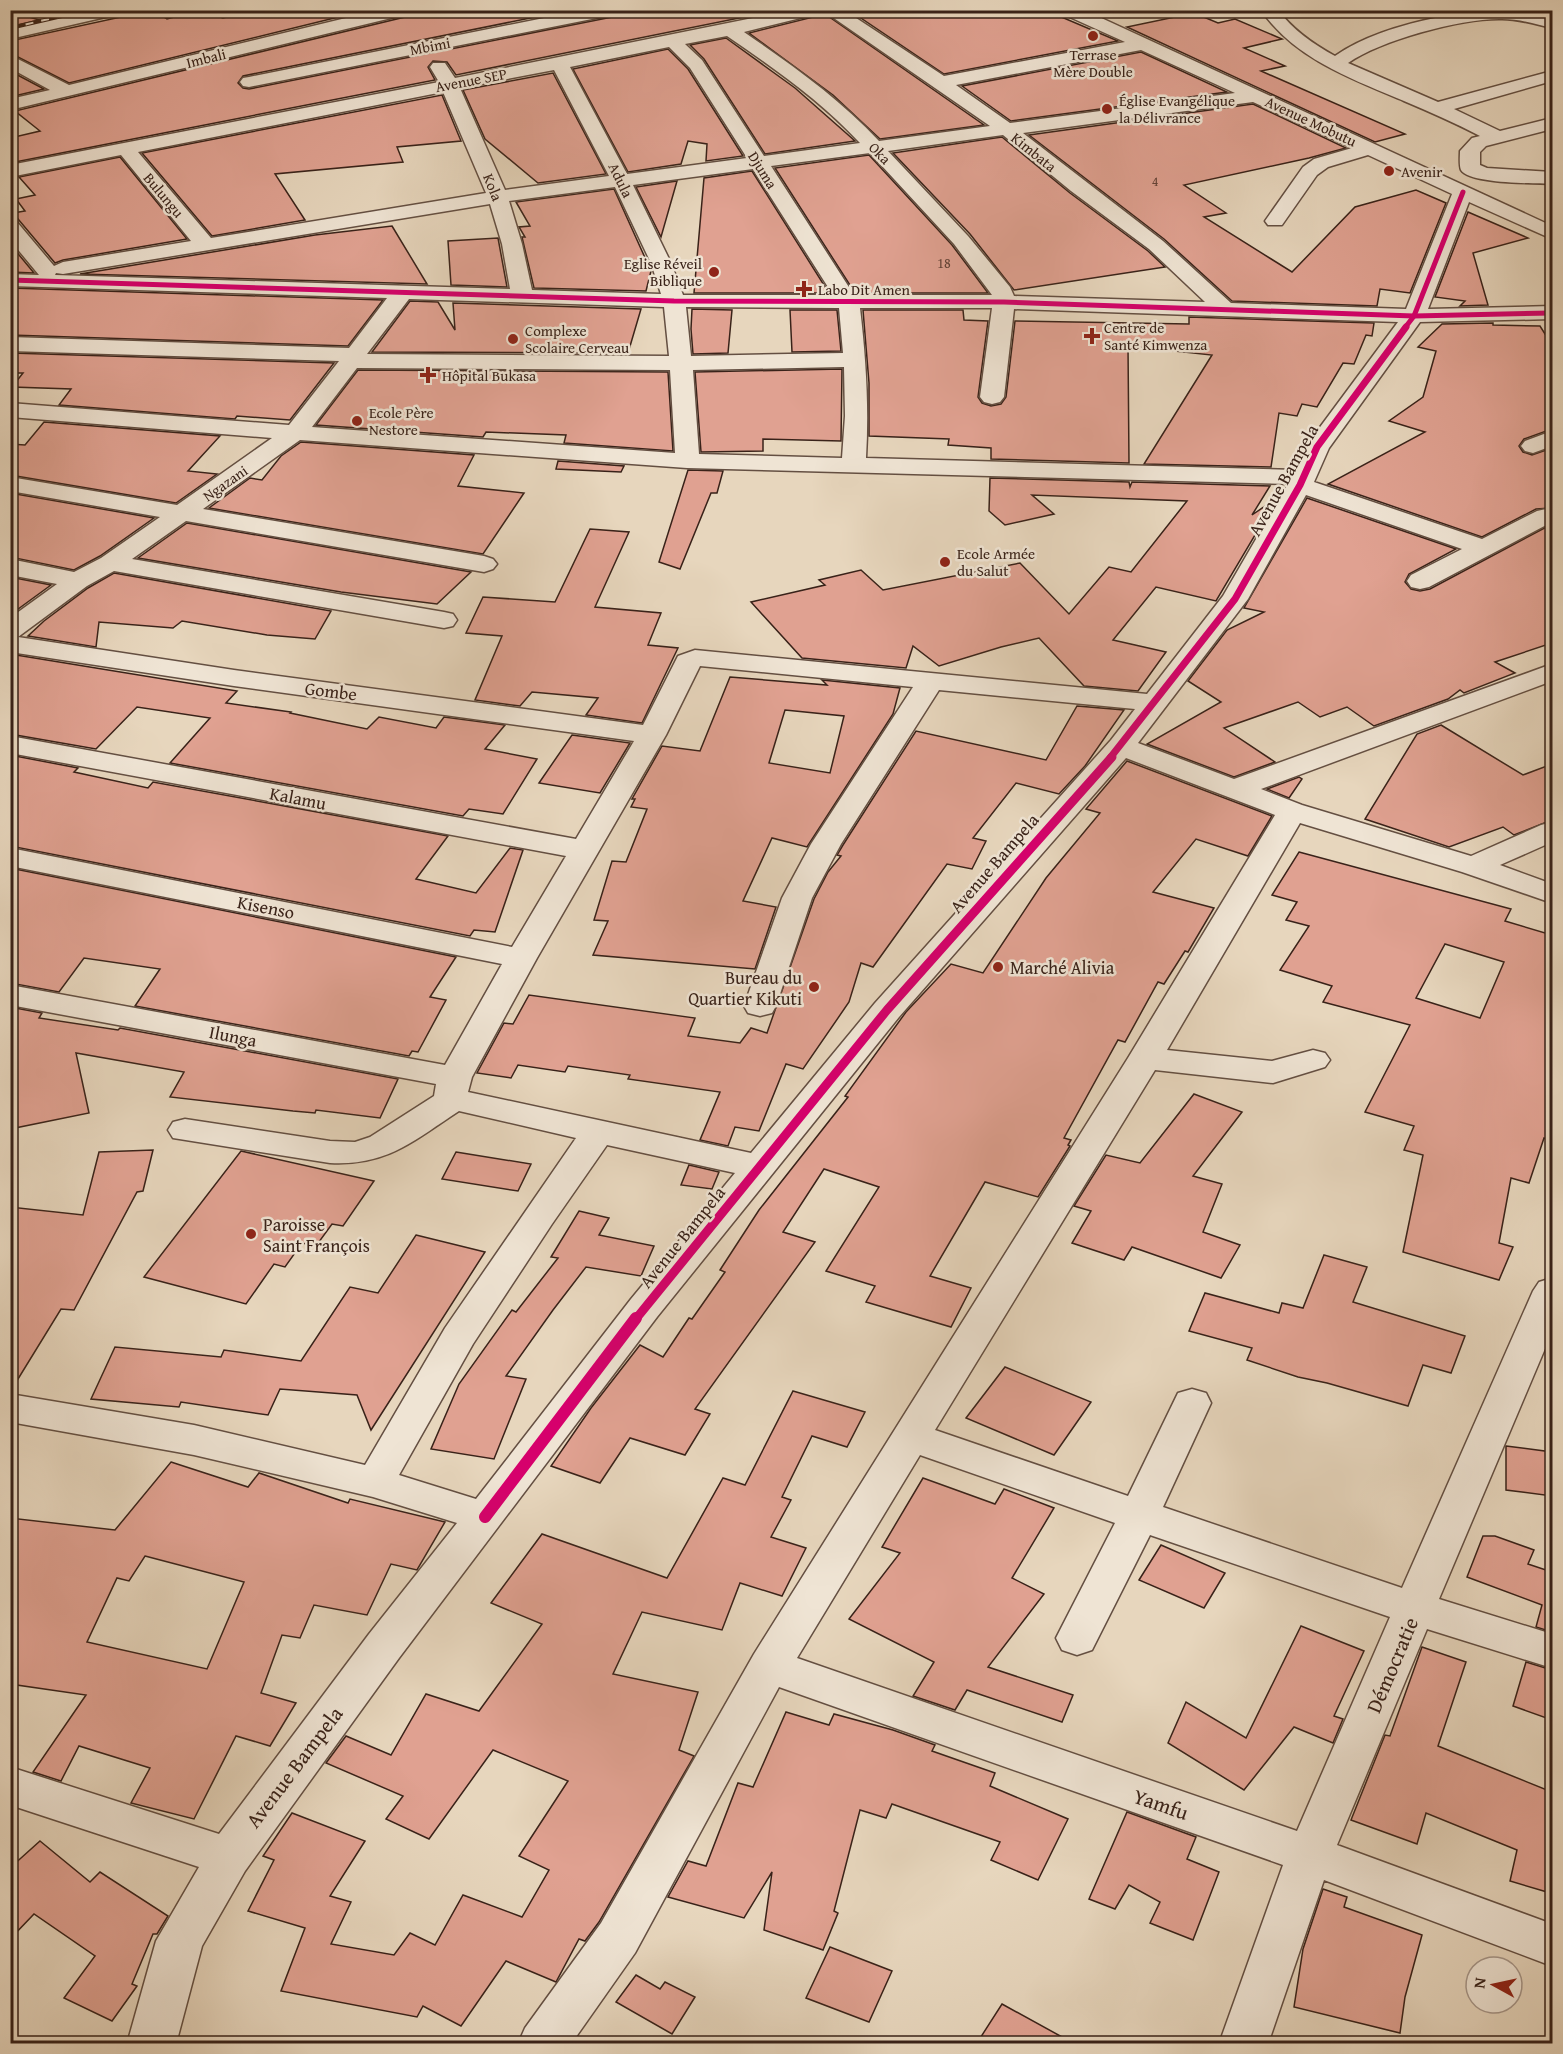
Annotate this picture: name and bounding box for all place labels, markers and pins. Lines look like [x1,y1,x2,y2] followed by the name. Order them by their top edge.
[1086,29,1100,43] marker: Terrase Mère Double
[1053,44,1133,82] place label: Terrase Mère Double
[1119,90,1235,128] place label: Église Evangélique la Délivrance
[1100,102,1114,116] marker: Église Evangélique la Délivrance
[1401,161,1442,182] place label: Avenir
[1382,164,1396,178] marker: Avenir
[624,253,702,291] place label: Eglise Réveil Biblique
[707,265,721,279] marker: Eglise Réveil Biblique
[818,279,910,300] place label: Labo Dit Amen
[795,280,813,298] marker: Labo Dit Amen
[1104,317,1207,355] place label: Centre de Santé Kimwenza
[525,320,630,358] place label: Complexe Scolaire Cerveau
[1085,329,1099,343] marker: Centre de Santé Kimwenza
[506,332,520,346] marker: Complexe Scolaire Cerveau
[442,365,536,386] place label: Hôpital Bukasa
[419,366,437,384] marker: Hôpital Bukasa
[369,402,434,440] place label: Ecole Père Nestore
[350,414,364,428] marker: Ecole Père Nestore
[957,543,1035,581] place label: Ecole Armée du Salut
[938,555,952,569] marker: Ecole Armée du Salut
[1010,954,1115,981] place label: Marché Alivia
[991,960,1005,974] marker: Marché Alivia
[688,964,802,1012] place label: Bureau du Quartier Kikuti
[807,980,821,994] marker: Bureau du Quartier Kikuti
[263,1211,370,1259] place label: Paroisse Saint François
[244,1227,258,1241] marker: Paroisse Saint François

